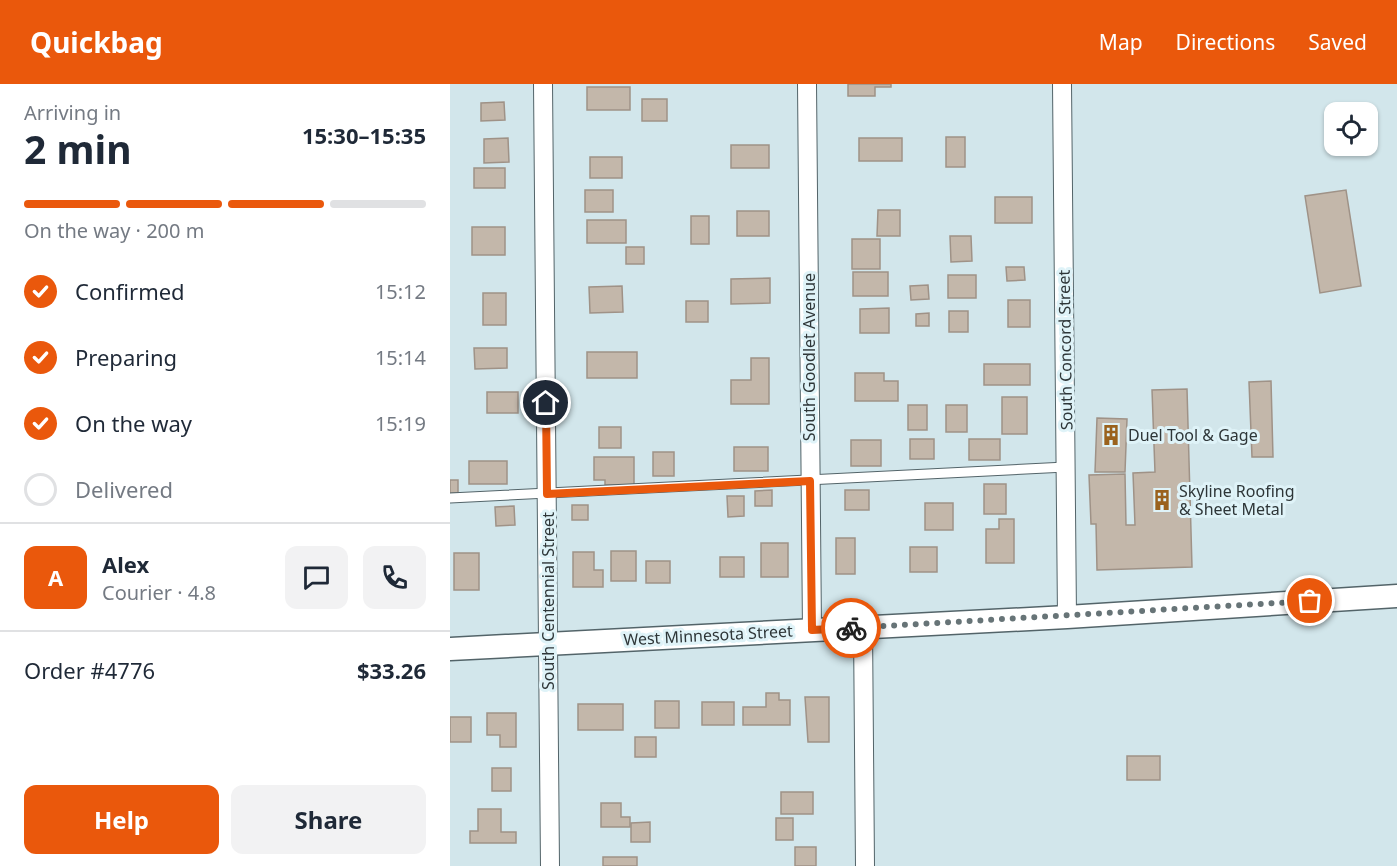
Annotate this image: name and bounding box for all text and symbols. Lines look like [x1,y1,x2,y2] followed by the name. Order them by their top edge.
[30,23,163,61] text: Quickbag
[1099,28,1143,56] text: Map
[1176,28,1275,56] text: Directions
[1308,28,1367,56] text: Saved
[24,99,121,126] text: Arriving in
[1324,102,1378,156] map controls
[1324,102,1378,156] button: locate
[302,120,426,150] text: 15:30–15:35
[24,122,131,175] text: 2 min
[24,217,204,244] text: On the way · 200 m
[1053,270,1077,430] street label: South Concord Street
[798,273,820,441] street label: South Goodlet Avenue
[24,275,57,308] icon: check
[75,276,185,306] text: Confirmed
[375,278,426,305] text: 15:12
[24,341,57,374] icon: check
[75,342,177,372] text: Preparing
[375,344,426,371] text: 15:14
[520,377,571,428] pin
[529,386,562,419] icon: home
[24,407,57,440] icon: check
[75,408,192,438] text: On the way
[375,410,426,437] text: 15:19
[1099,423,1123,447] building icon: Duel Tool & Gage
[1128,424,1258,446] place label: Duel Tool & Gage
[75,474,173,504] text: Delivered
[1179,480,1295,520] place label: Skyline Roofing & Sheet Metal
[1150,488,1174,512] building icon: Skyline Roofing & Sheet Metal
[537,512,559,690] street label: South Centennial Street
[285,546,348,609] button: chat
[363,546,426,609] button: phone
[102,549,149,579] text: Alex
[48,562,63,592] text: A
[1284,575,1335,626] pin
[102,579,216,606] text: Courier · 4.8
[1293,584,1326,617] icon: bag
[821,598,881,658] courier
[835,612,868,645] icon: bike
[623,620,793,650] street label: West Minnesota Street
[24,655,155,685] text: Order #4776
[357,655,426,685] text: $33.26
[24,785,219,854] button: Help
[231,785,426,854] button: Share

